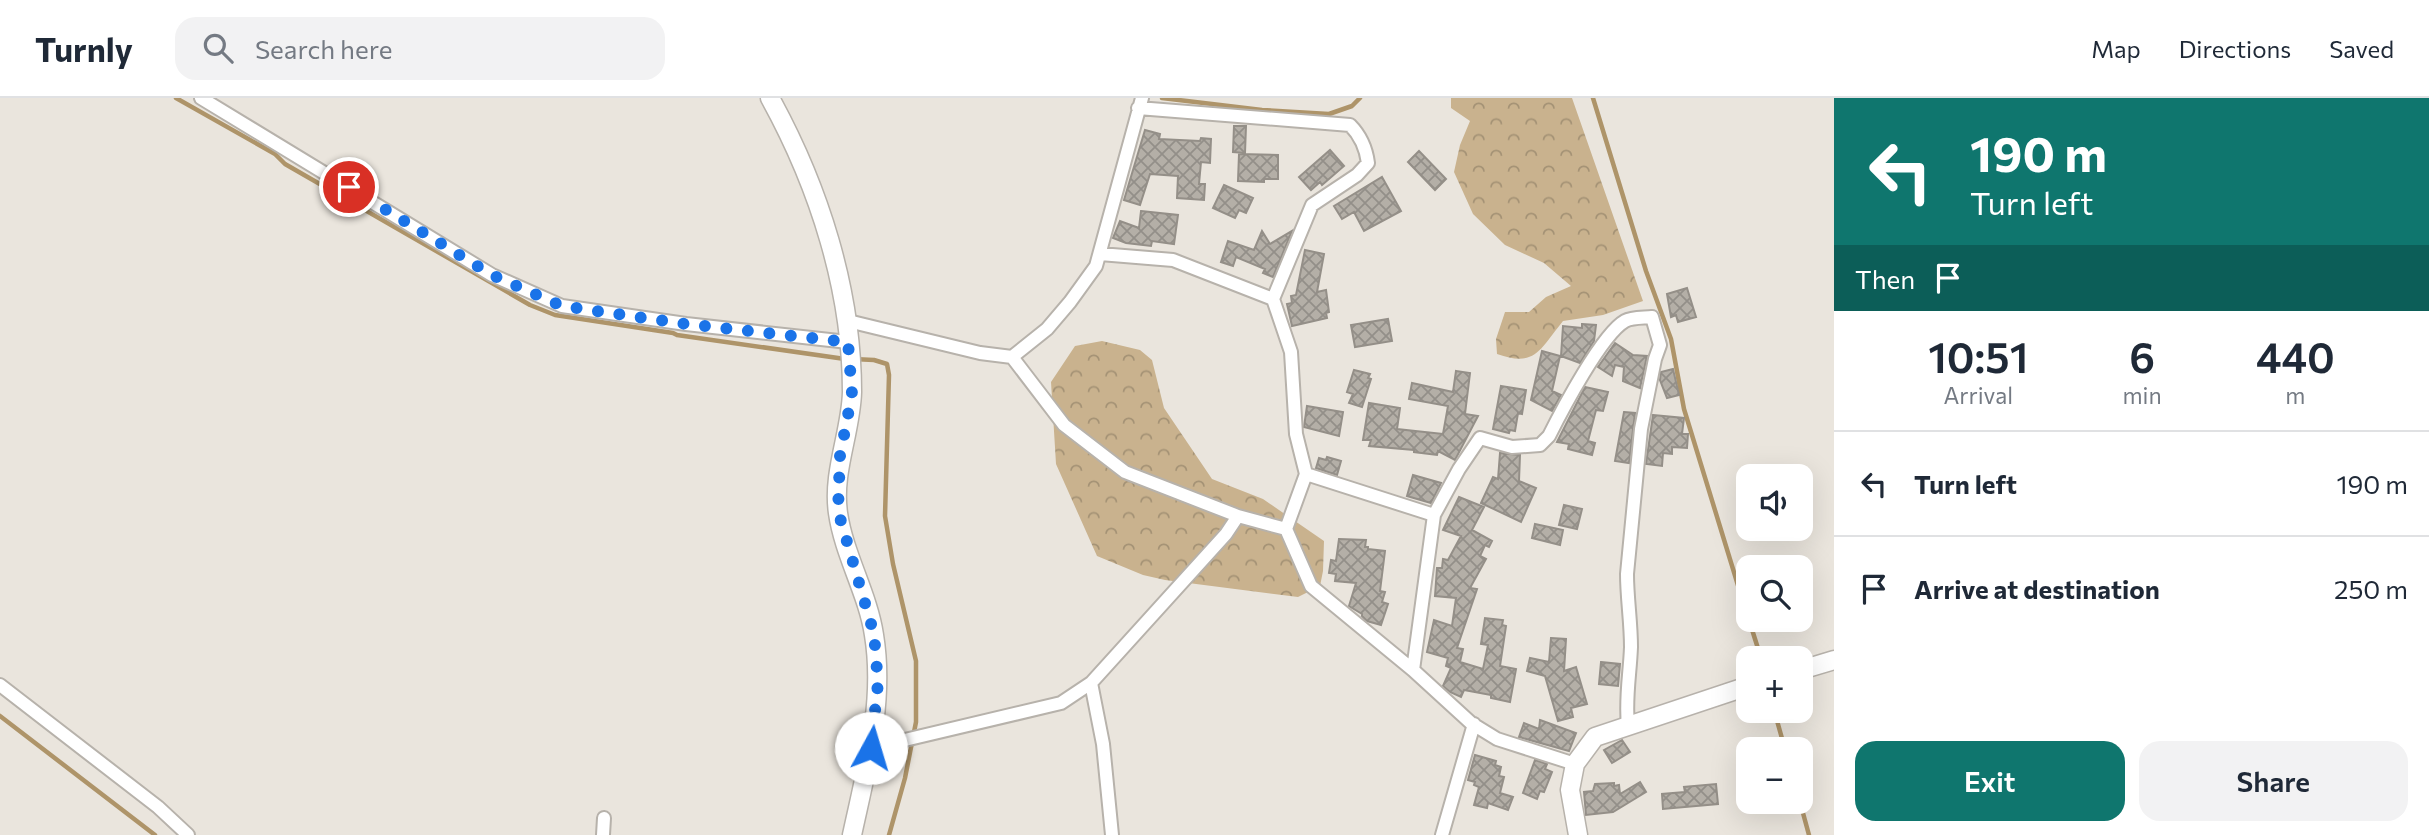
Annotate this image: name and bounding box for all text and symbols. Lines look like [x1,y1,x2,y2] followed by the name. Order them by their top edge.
[175,17,665,80] search box
[35,28,133,69] text: Turnly
[199,29,237,67] icon: search
[255,33,392,64] text: Search here
[2091,34,2141,63] text: Map
[2179,34,2291,63] text: Directions
[2329,34,2394,63] text: Saved
[1970,122,2107,182] text: 190 m
[1855,126,1946,217] icon: left
[319,157,379,217] pin
[330,168,368,206] icon: arrive
[1970,182,2094,222] text: Turn left
[1929,259,1967,297] icon: arrive
[1855,263,1915,294] text: Then
[1928,330,2028,382] text: 10:51
[2129,330,2155,382] text: 6
[2256,330,2335,382] text: 440
[1943,381,2013,409] text: Arrival
[2123,381,2162,409] text: min
[2285,381,2305,409] text: m
[1736,464,1813,814] map controls
[1736,464,1813,541] button: sound
[1855,465,1893,503] icon: left
[1914,468,2017,499] text: Turn left
[2336,468,2408,499] text: 190 m
[1736,555,1813,632] button: search
[1855,570,1893,608] icon: arrive
[1914,573,2160,604] text: Arrive at destination
[2334,573,2408,604] text: 250 m
[1736,646,1813,723] button: +
[834,711,908,785] position arrow
[1736,737,1813,814] button: −
[1855,741,2125,821] button: Exit
[2139,741,2408,821] button: Share

